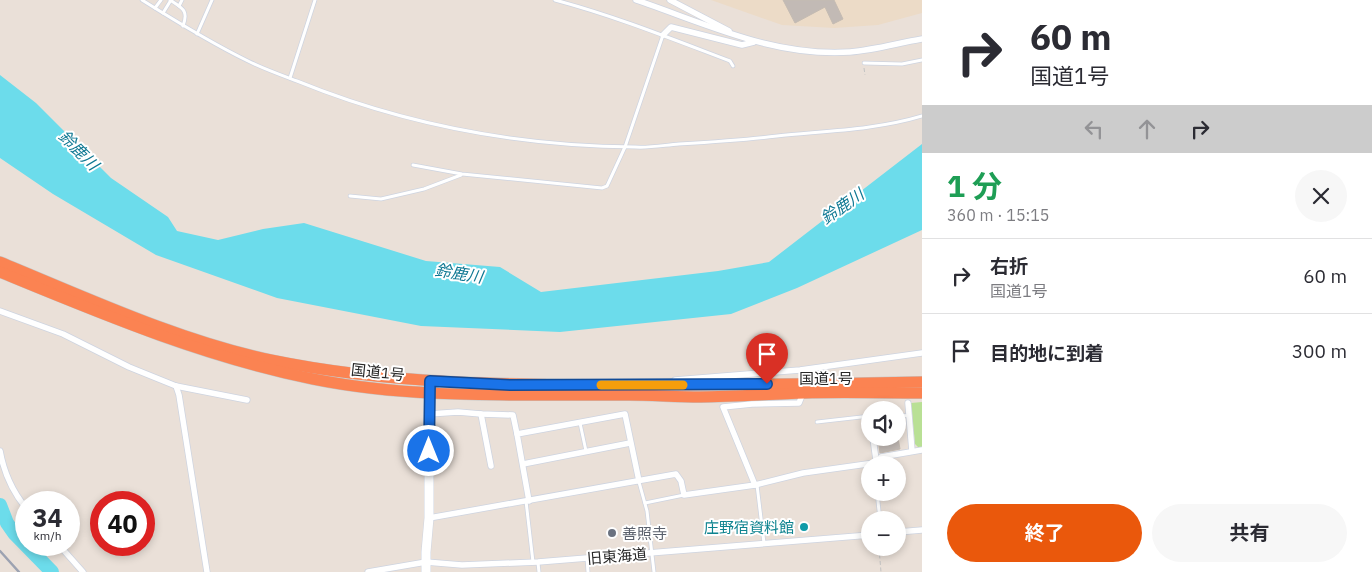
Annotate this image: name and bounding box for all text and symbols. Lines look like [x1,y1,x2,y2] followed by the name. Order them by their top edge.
[1030,14,1112,60] text: 60 m
[947,20,1012,85] icon: right
[1030,61,1109,90] text: 国道1号
[1080,115,1108,143] icon: left
[1133,115,1161,143] icon: ahead
[1186,115,1214,143] icon: right
[55,126,104,175] water label: 鈴鹿川
[947,166,1002,205] text: 1 分
[1295,170,1347,222] button: close
[817,183,869,228] water label: 鈴鹿川
[947,205,1049,225] text: 360 m · 15:15
[990,254,1028,278] text: 右折
[434,259,486,287] water label: 鈴鹿川
[947,262,975,290] icon: right
[1303,264,1347,288] text: 60 m
[990,281,1048,301] text: 国道1号
[746,333,788,384] pin
[947,337,975,365] icon: arrive
[1292,339,1347,363] text: 300 m
[753,340,781,368] icon: arrive
[990,341,1104,365] text: 目的地に到着
[350,360,406,384] street label: 国道1号
[799,369,853,388] street label: 国道1号
[861,401,906,556] map controls
[861,401,906,446] button: sound
[402,424,454,476] position arrow
[861,456,906,501] button: +
[90,491,155,556] speed limit sign: 40
[32,501,63,534] text: 34
[947,504,1142,562] button: 終了
[1152,504,1347,562] button: 共有
[861,511,906,556] button: −
[704,518,794,537] place label: 庄野宿資料館
[798,521,810,533] marker: 庄野宿資料館
[622,524,667,543] place label: 善照寺
[606,527,618,539] marker: 善照寺
[33,528,62,543] text: km/h
[586,544,648,568] street label: 旧東海道

